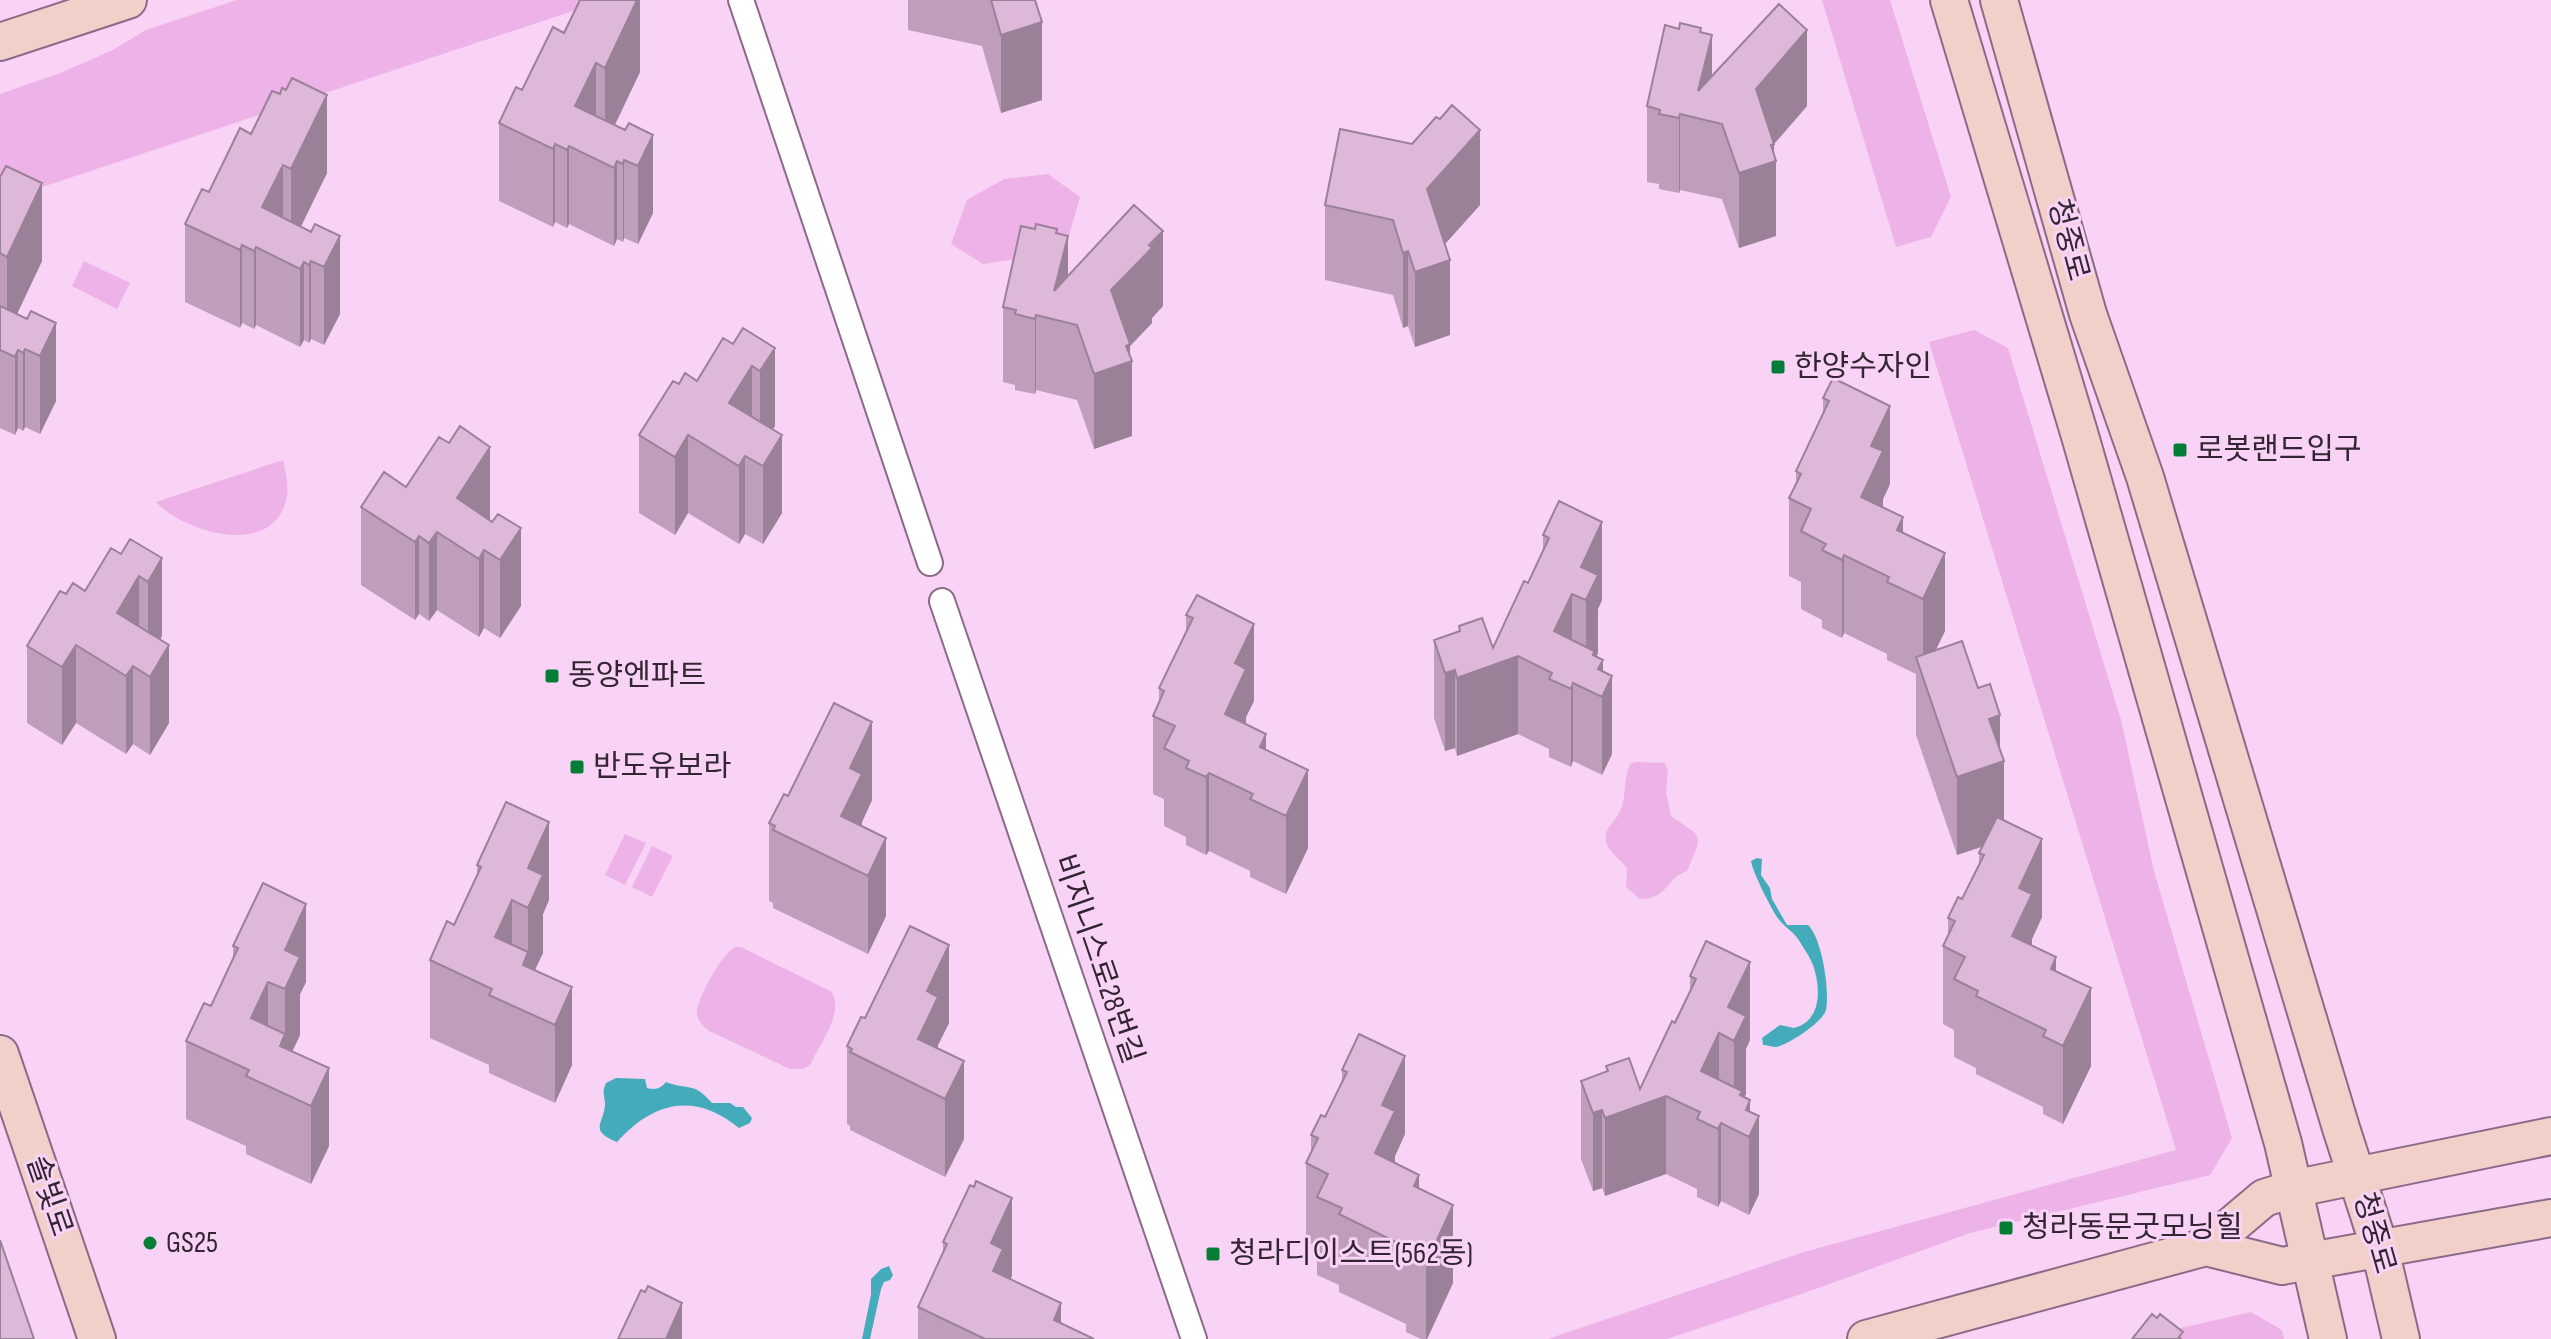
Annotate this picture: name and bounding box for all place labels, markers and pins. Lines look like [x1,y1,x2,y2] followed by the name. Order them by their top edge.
[1794,349,1932,385] place label: 한양수자인
[1769,358,1787,376] marker: 한양수자인
[2196,432,2362,468] place label: 로봇랜드입구
[2171,441,2189,459] marker: 로봇랜드입구
[568,658,706,694] place label: 동양엔파트
[543,667,561,685] marker: 동양엔파트
[593,749,731,785] place label: 반도유보라
[568,758,586,776] marker: 반도유보라
[2022,1210,2243,1246] place label: 청라동문굿모닝힐
[1997,1219,2015,1237] marker: 청라동문굿모닝힐
[166,1225,218,1261] place label: GS25
[141,1234,159,1252] marker: GS25
[1229,1236,1473,1272] place label: 청라디이스트(562동)
[1204,1245,1222,1263] marker: 청라디이스트(562동)

